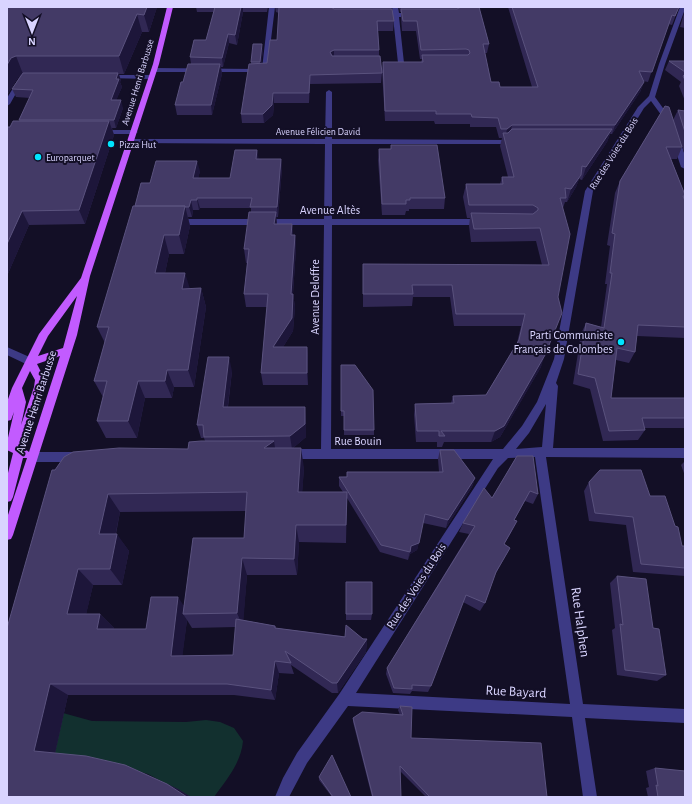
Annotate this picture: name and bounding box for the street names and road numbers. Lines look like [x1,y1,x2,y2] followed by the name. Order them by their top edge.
[120,38,156,127] street label: Avenue Henri Barbusse
[588,116,640,191] street label: Rue des Voies du Bois
[276,127,360,137] street label: Avenue Félicien David
[300,204,360,216] street label: Avenue Altès
[309,259,321,335] street label: Avenue Deloffre
[14,349,58,455] street label: Avenue Henri Barbusse
[334,435,382,447] street label: Rue Bouin
[384,541,448,631] street label: Rue des Voies du Bois
[568,586,592,658] street label: Rue Halphen
[485,683,547,701] street label: Rue Bayard

